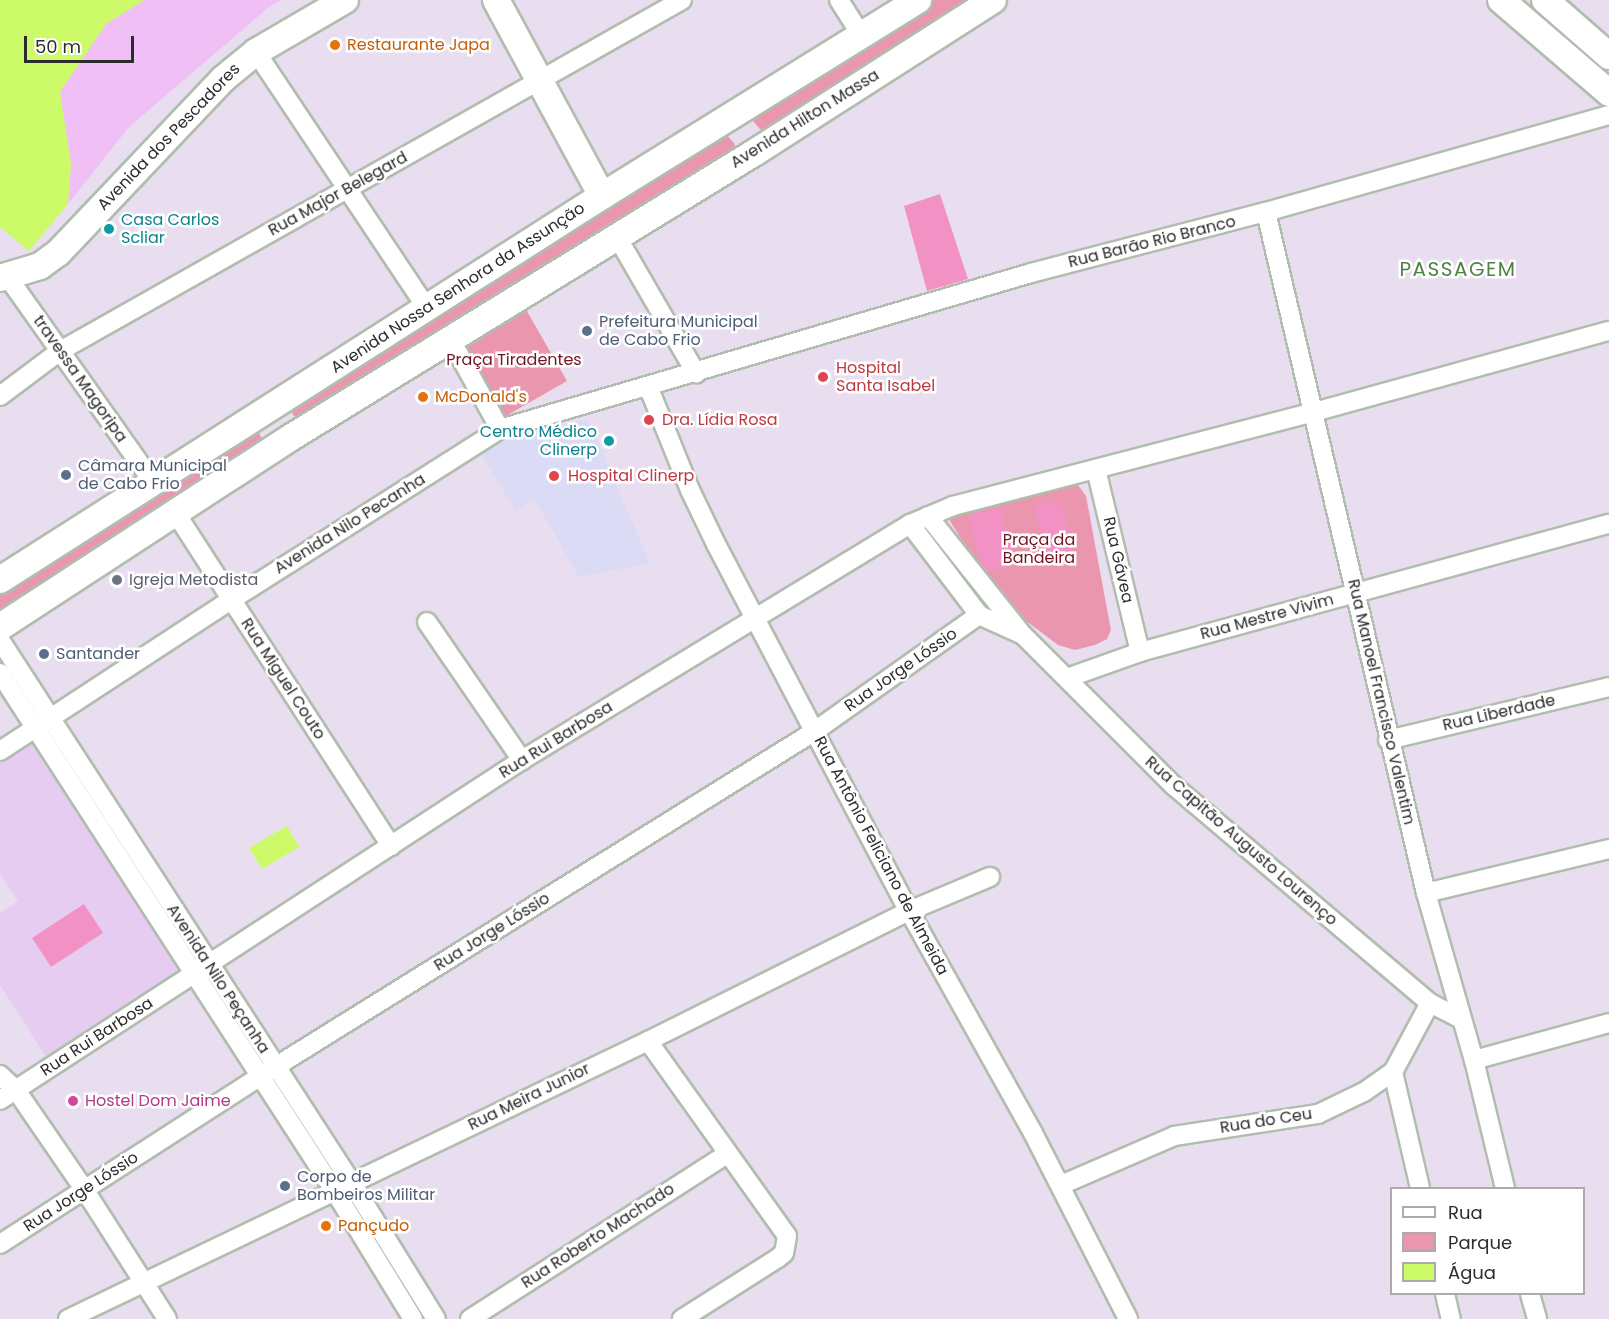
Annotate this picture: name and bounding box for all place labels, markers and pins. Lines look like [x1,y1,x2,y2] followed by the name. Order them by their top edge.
[347,35,490,55] place label: Restaurante Japa
[328,38,342,52] marker: Restaurante Japa
[121,210,219,248] place label: Casa Carlos Scliar
[102,222,116,236] marker: Casa Carlos Scliar
[599,312,758,350] place label: Prefeitura Municipal de Cabo Frio
[580,324,594,338] marker: Prefeitura Municipal de Cabo Frio
[836,358,935,396] place label: Hospital Santa Isabel
[814,368,832,386] marker: Hospital Santa Isabel
[435,387,527,407] place label: McDonald's
[416,390,430,404] marker: McDonald's
[662,410,778,430] place label: Dra. Lídia Rosa
[640,411,658,429] marker: Dra. Lídia Rosa
[480,422,597,460] place label: Centro Médico Clinerp
[602,434,616,448] marker: Centro Médico Clinerp
[78,456,227,494] place label: Câmara Municipal de Cabo Frio
[568,466,694,486] place label: Hospital Clinerp
[545,467,563,485] marker: Hospital Clinerp
[59,468,73,482] marker: Câmara Municipal de Cabo Frio
[129,570,258,590] place label: Igreja Metodista
[110,573,124,587] marker: Igreja Metodista
[56,644,140,664] place label: Santander
[37,647,51,661] marker: Santander
[85,1091,231,1111] place label: Hostel Dom Jaime
[66,1094,80,1108] marker: Hostel Dom Jaime
[297,1167,435,1205] place label: Corpo de Bombeiros Militar
[278,1179,292,1193] marker: Corpo de Bombeiros Militar
[338,1216,409,1236] place label: Pançudo
[319,1219,333,1233] marker: Pançudo

